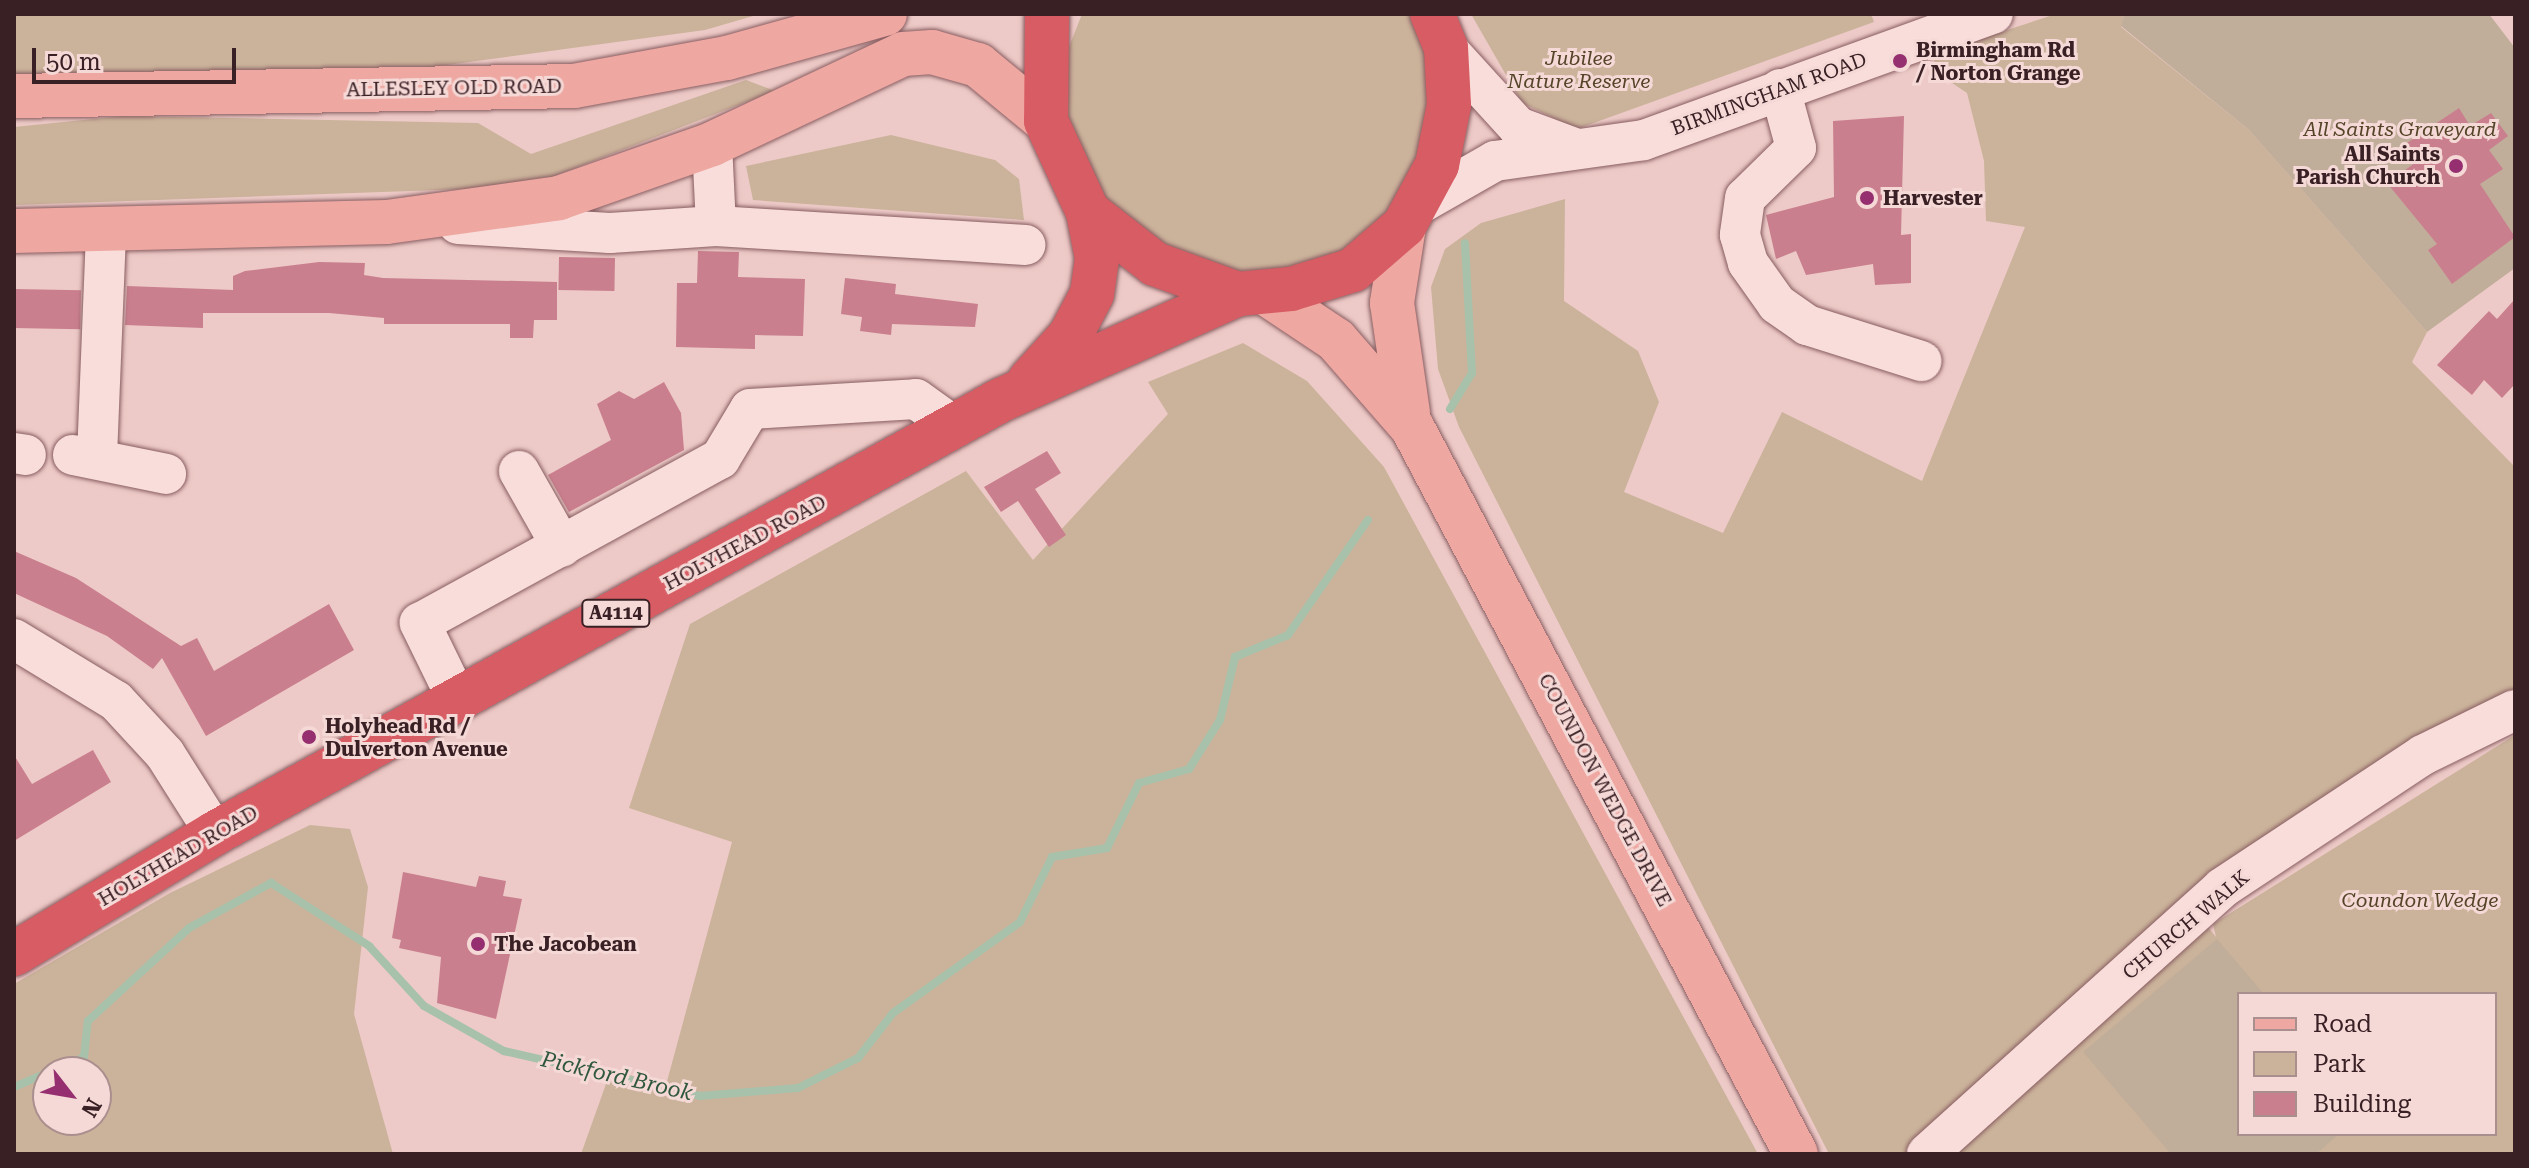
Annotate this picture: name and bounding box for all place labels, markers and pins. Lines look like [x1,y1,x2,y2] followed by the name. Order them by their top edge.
[1916,38,2080,85] place label: Birmingham Rd / Norton Grange
[1891,52,1909,70] marker: Birmingham Rd / Norton Grange
[2296,142,2440,189] place label: All Saints Parish Church
[2447,157,2465,175] marker: All Saints Parish Church
[1883,186,1983,210] place label: Harvester
[1858,189,1876,207] marker: Harvester
[325,714,508,761] place label: Holyhead Rd / Dulverton Avenue
[300,728,318,746] marker: Holyhead Rd / Dulverton Avenue
[494,932,637,956] place label: The Jacobean
[469,935,487,953] marker: The Jacobean

